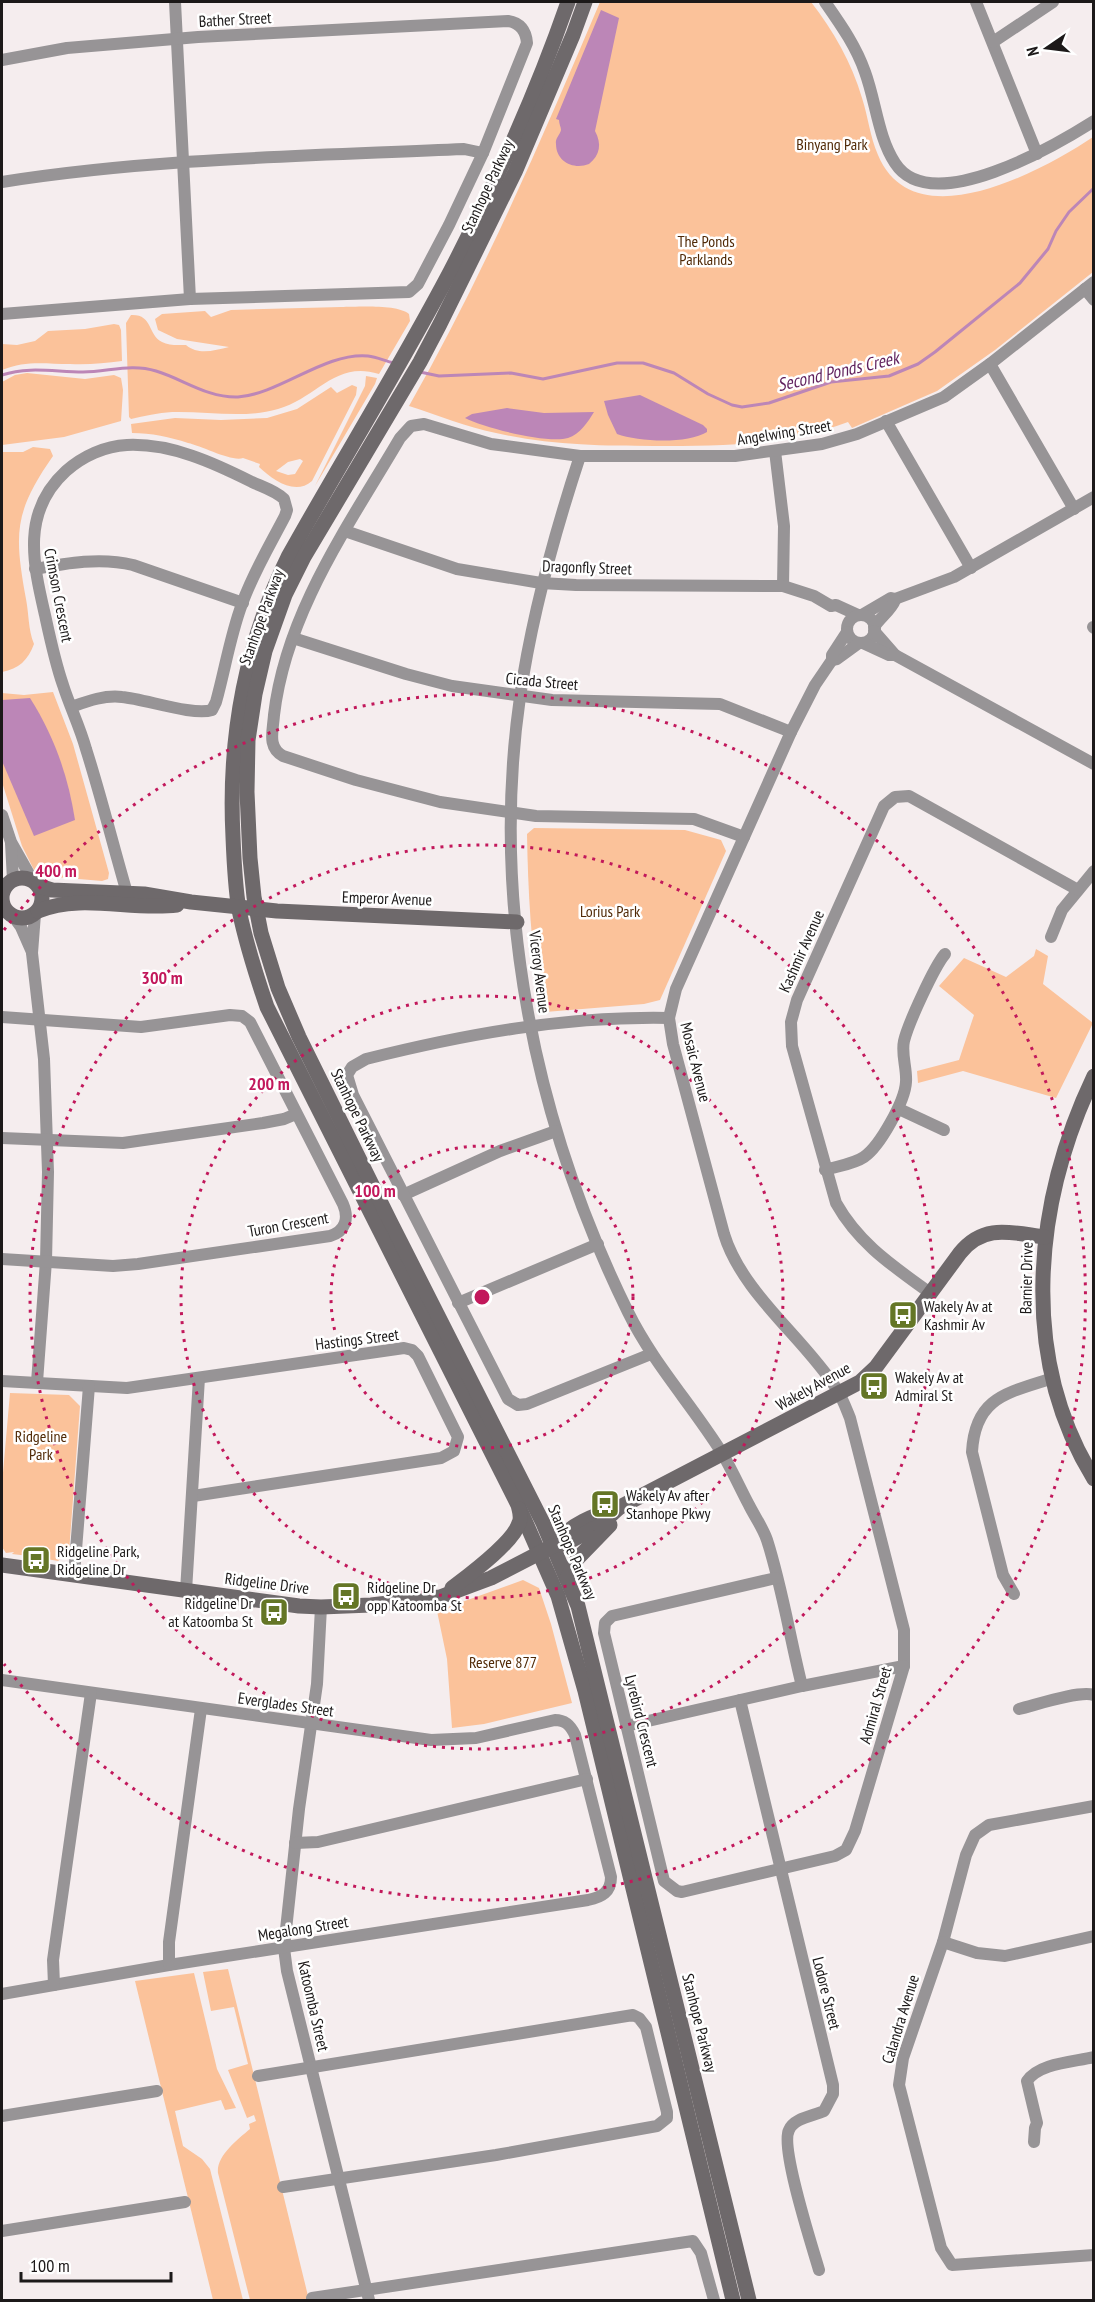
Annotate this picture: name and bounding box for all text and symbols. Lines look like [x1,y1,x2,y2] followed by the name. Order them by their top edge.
[198,7,273,31] street label: Bather Street
[1017,18,1077,78] north arrow
[1022,45,1043,58] text: N
[796,134,869,154] park label: Binyang Park
[457,136,517,236] street label: Stanhope Parkway
[677,231,735,269] park label: The Ponds Parklands
[775,345,903,396] water label: Second Ponds Creek
[735,415,833,449] street label: Angelwing Street
[40,546,78,644] street label: Crimson Crescent
[542,555,633,579] street label: Dragonfly Street
[234,566,288,668] street label: Stanhope Parkway
[505,668,580,694] street label: Cicada Street
[35,859,77,882] text: 400 m
[342,886,432,910] street label: Emperor Avenue
[580,901,641,921] park label: Lorius Park
[774,907,828,995] street label: Kashmir Avenue
[525,929,555,1014] street label: Viceroy Avenue
[141,966,183,989] text: 300 m
[676,1020,716,1104] street label: Mosaic Avenue
[327,1065,389,1165] street label: Stanhope Parkway
[248,1072,290,1095] text: 200 m
[354,1179,396,1202] text: 100 m
[246,1207,330,1241] street label: Turon Crescent
[1015,1242,1037,1314] street label: Barnier Drive
[472,1287,492,1307] centre of rings
[924,1296,993,1334] place label: Wakely Av at Kashmir Av
[887,1299,919,1331] bus stop icon: Wakely Av at Kashmir Av
[314,1324,401,1354] street label: Hastings Street
[772,1357,854,1415] street label: Wakely Avenue
[895,1367,964,1405] place label: Wakely Av at Admiral St
[858,1370,890,1402] bus stop icon: Wakely Av at Admiral St
[15,1426,67,1464] park label: Ridgeline Park
[626,1485,711,1523] place label: Wakely Av after Stanhope Pkwy
[589,1488,621,1520] bus stop icon: Wakely Av after Stanhope Pkwy
[544,1502,602,1602] street label: Stanhope Parkway
[57,1541,140,1579] place label: Ridgeline Park, Ridgeline Dr
[20,1544,52,1576] bus stop icon: Ridgeline Park, Ridgeline Dr
[224,1568,310,1598] street label: Ridgeline Drive
[367,1577,462,1615] place label: Ridgeline Dr opp Katoomba St
[330,1580,362,1612] bus stop icon: Ridgeline Dr opp Katoomba St
[168,1593,254,1631] place label: Ridgeline Dr at Katoomba St
[258,1596,290,1628] bus stop icon: Ridgeline Dr at Katoomba St
[469,1652,537,1672] park label: Reserve 877
[854,1664,896,1746] street label: Admiral Street
[621,1673,663,1770] street label: Lyrebird Crescent
[237,1687,336,1721] street label: Everglades Street
[256,1911,350,1945] street label: Megalong Street
[808,1955,846,2032] street label: Lodore Street
[294,1959,334,2054] street label: Katoomba Street
[678,1971,722,2075] street label: Stanhope Parkway
[877,1972,923,2066] street label: Calandra Avenue
[21,2245,171,2283] scale bar
[30,2254,70,2277] text: 100 m

